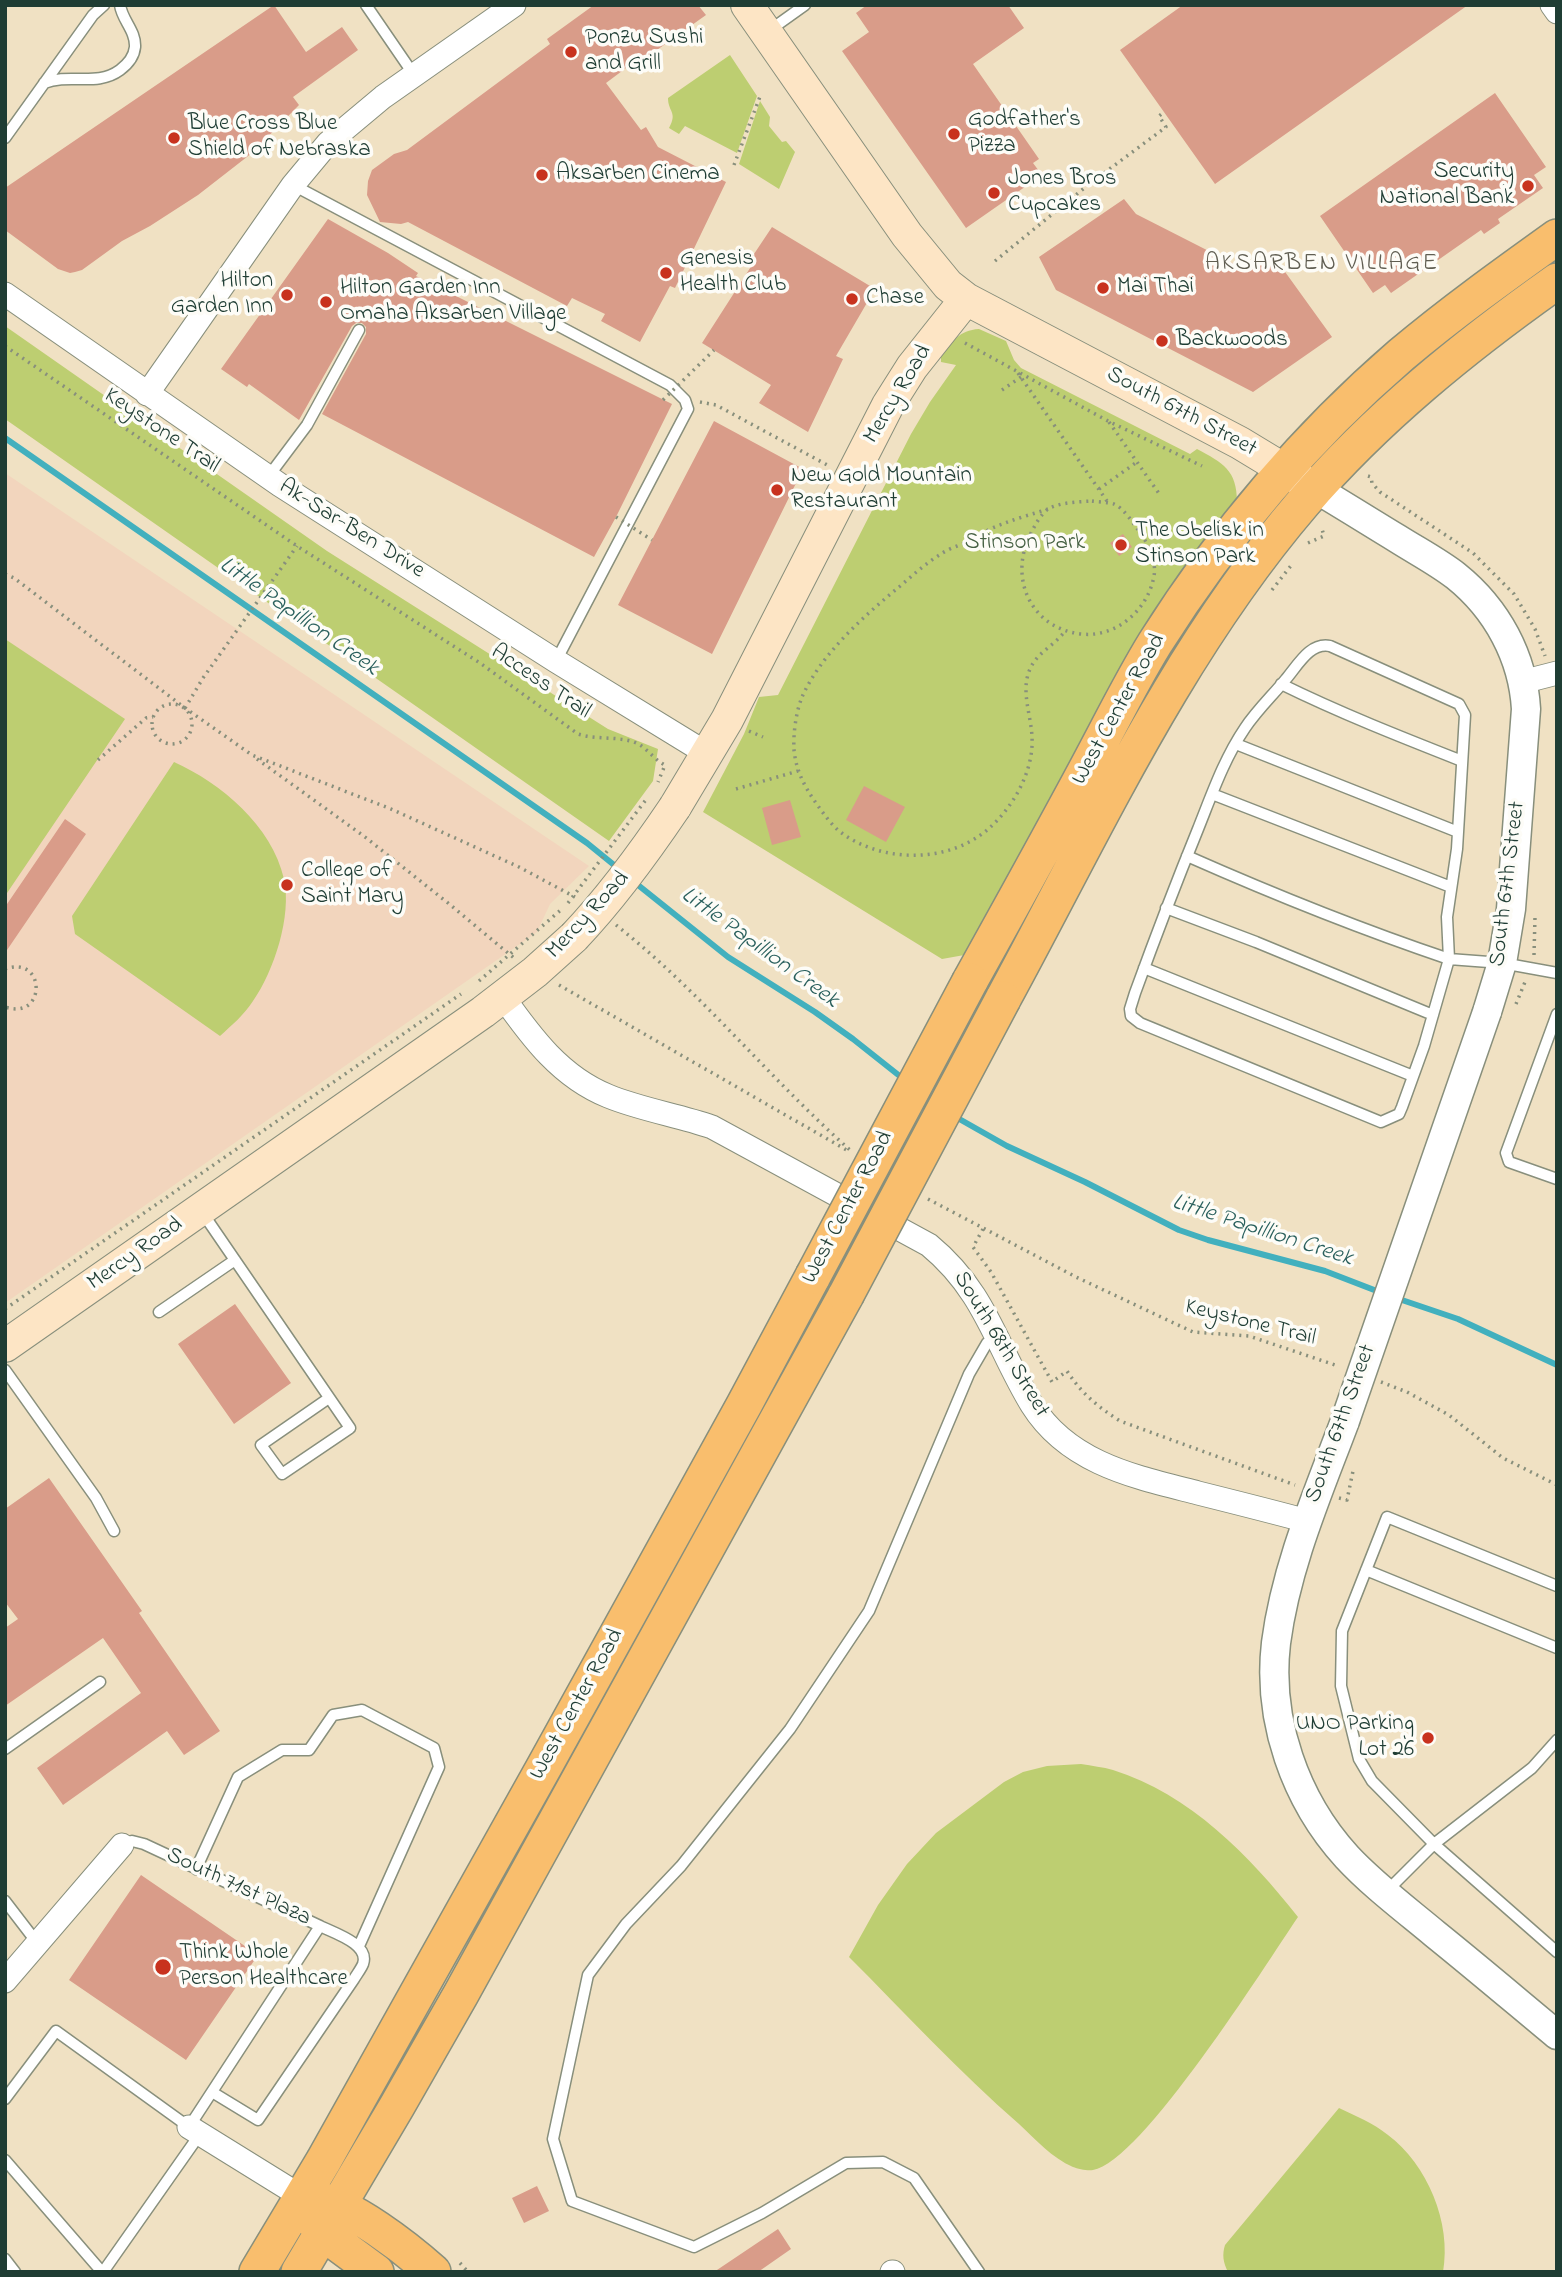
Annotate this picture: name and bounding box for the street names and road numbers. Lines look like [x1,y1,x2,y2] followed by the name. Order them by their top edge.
[859,341,939,449] street label: Mercy Road
[1101,362,1261,464] street label: South 67th Street
[98,383,224,481] street label: Keystone Trail
[273,474,429,586] street label: Ak-Sar-Ben Drive
[1067,630,1173,790] street label: West Center Road
[485,639,595,727] street label: Access Trail
[1485,800,1533,968] street label: South 67th Street
[541,866,637,966] street label: Mercy Road
[797,1127,901,1289] street label: West Center Road
[83,1212,189,1298] street label: Mercy Road
[946,1267,1054,1423] street label: South 68th Street
[1182,1294,1318,1354] street label: Keystone Trail
[1301,1341,1383,1507] street label: South 67th Street
[525,1625,631,1785] street label: West Center Road
[161,1842,315,1934] street label: South 71st Plaza

